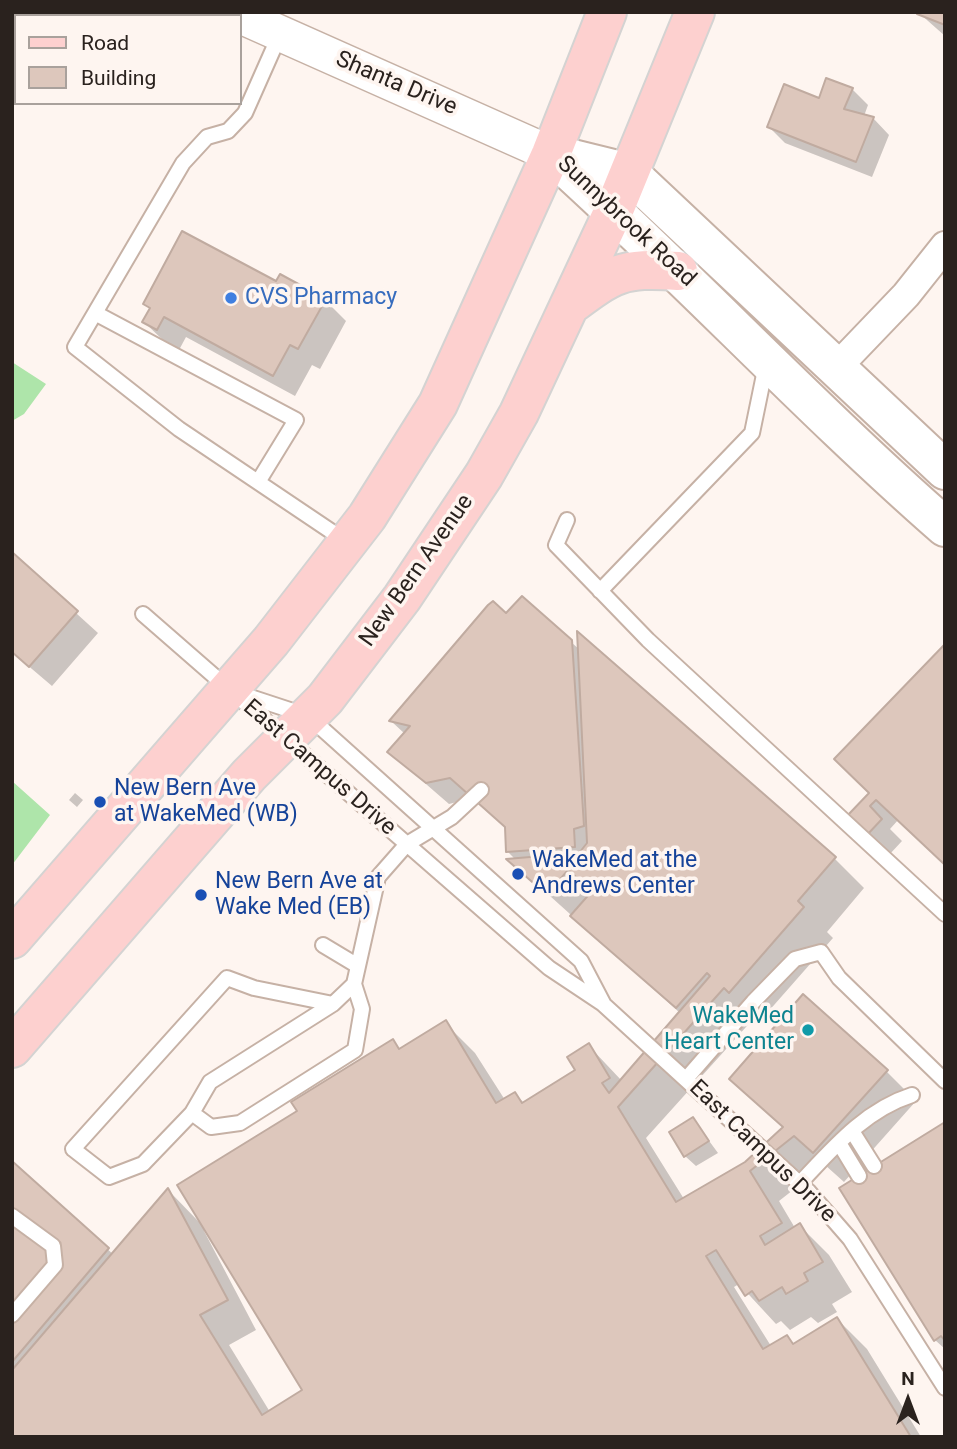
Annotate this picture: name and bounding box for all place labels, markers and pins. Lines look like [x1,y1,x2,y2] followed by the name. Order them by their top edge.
[245,284,397,312] place label: CVS Pharmacy
[223,290,239,306] marker: CVS Pharmacy
[114,775,298,829] place label: New Bern Ave at WakeMed (WB)
[92,794,108,810] marker: New Bern Ave at WakeMed (WB)
[532,847,697,901] place label: WakeMed at the Andrews Center
[510,866,526,882] marker: WakeMed at the Andrews Center
[215,868,383,922] place label: New Bern Ave at Wake Med (EB)
[193,887,209,903] marker: New Bern Ave at Wake Med (EB)
[664,1003,794,1057] place label: WakeMed Heart Center
[800,1022,816,1038] marker: WakeMed Heart Center

